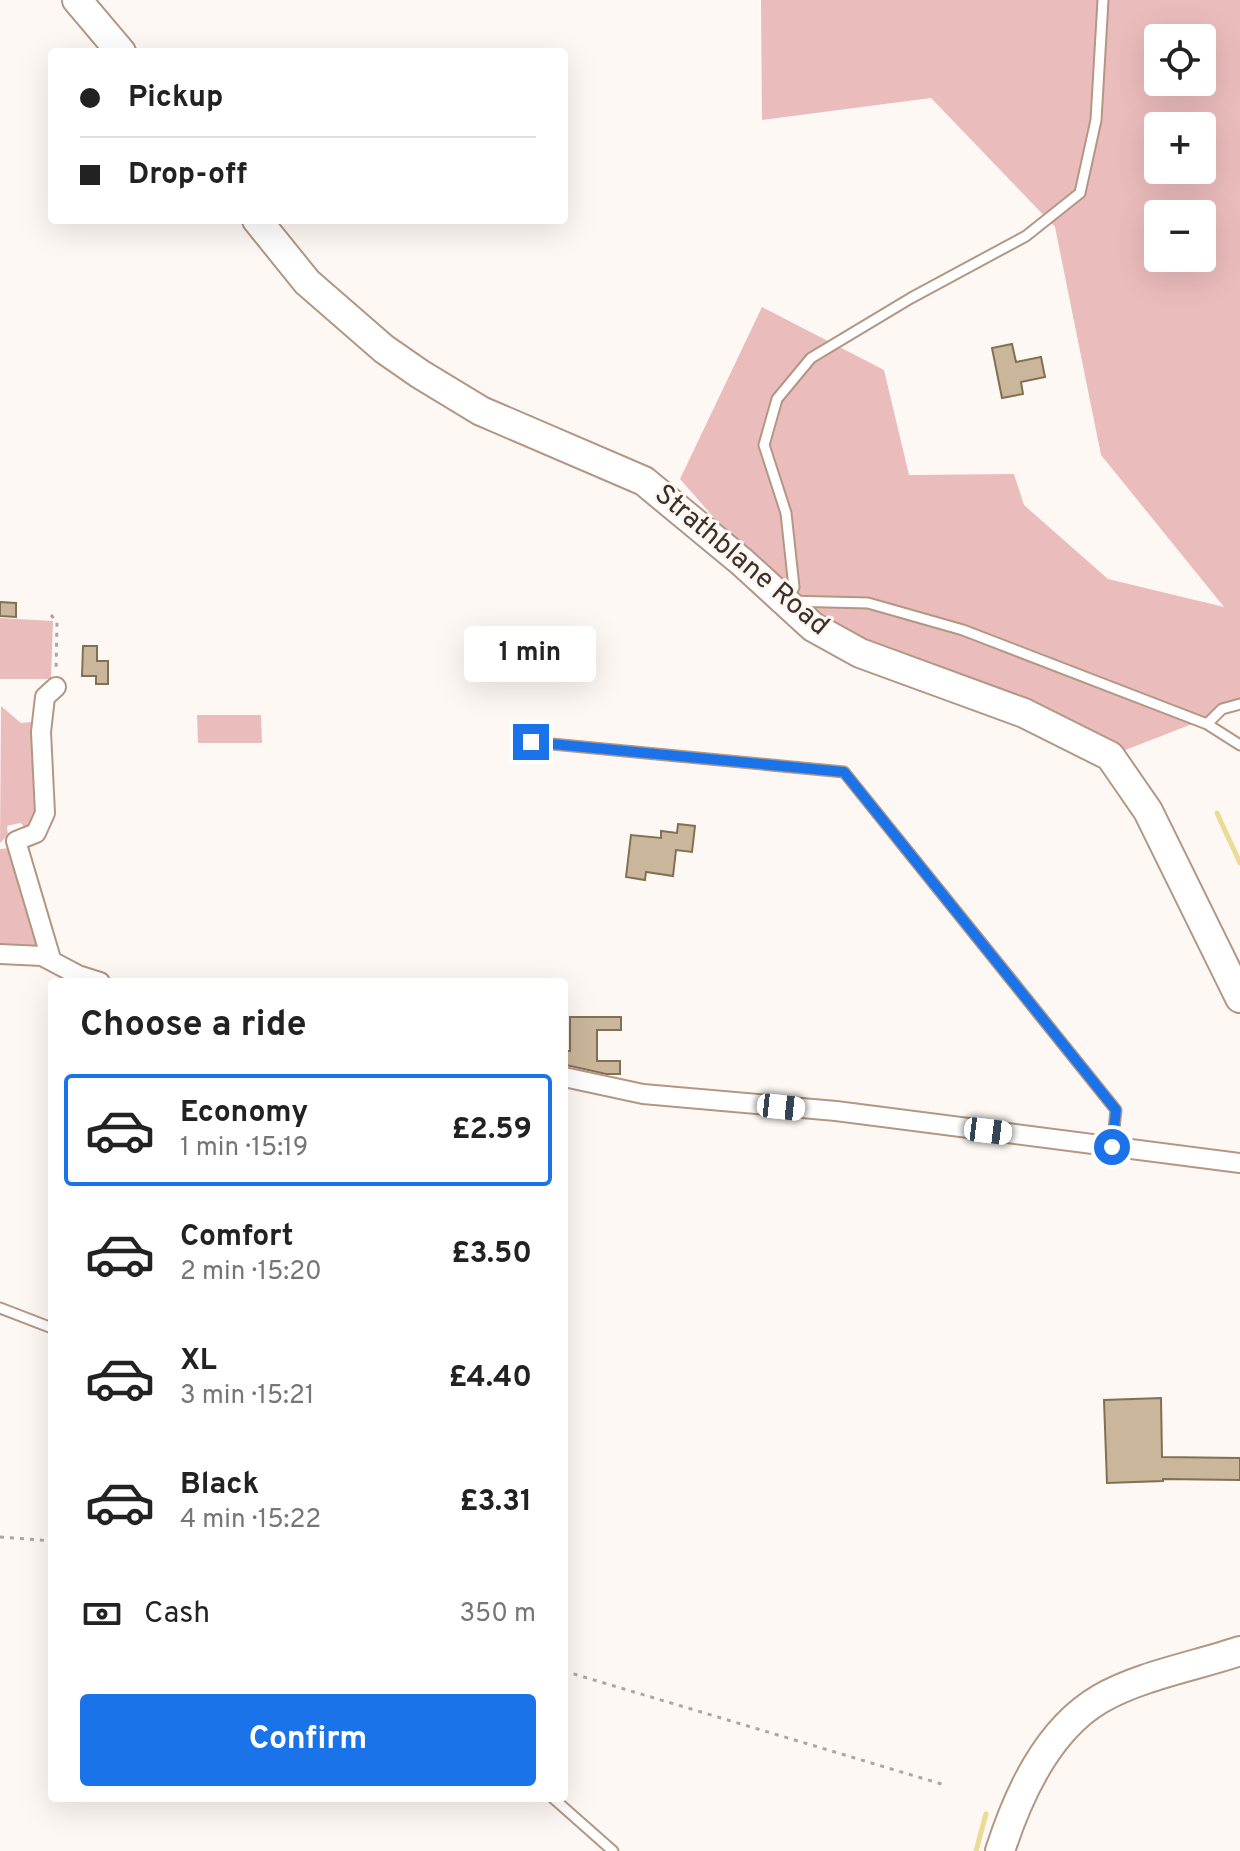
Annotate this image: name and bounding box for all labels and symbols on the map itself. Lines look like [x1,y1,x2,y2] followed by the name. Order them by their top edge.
[646,477,836,645] street label: Strathblane Road
[465,626,597,682] callout: 1 min
[513,724,549,760] route end
[756,1093,806,1121] car
[963,1116,1013,1146] car
[1094,1129,1130,1165] route start

